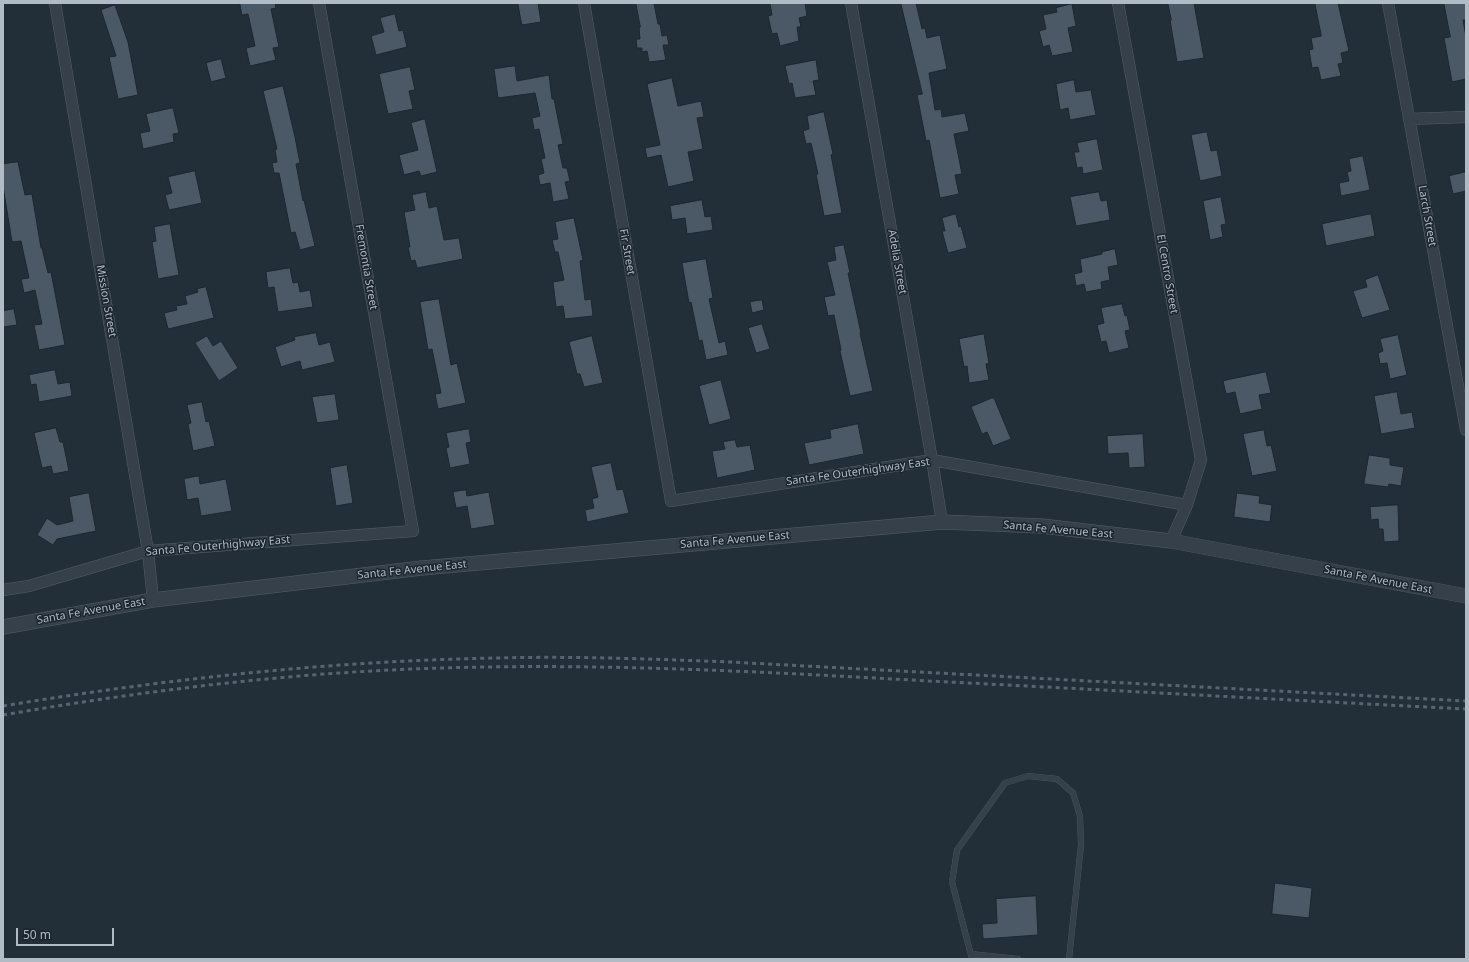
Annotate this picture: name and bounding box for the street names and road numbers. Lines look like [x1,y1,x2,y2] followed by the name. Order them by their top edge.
[1415,184,1439,248] street label: Larch Street
[352,223,380,311] street label: Fremontia Street
[616,228,638,276] street label: Fir Street
[885,229,909,295] street label: Adelia Street
[1154,233,1180,315] street label: El Centro Street
[93,264,119,338] street label: Mission Street
[785,455,931,489] street label: Santa Fe Outerhighway East
[1003,519,1113,541] street label: Santa Fe Avenue East
[680,529,790,551] street label: Santa Fe Avenue East
[145,533,291,559] street label: Santa Fe Outerhighway East
[357,558,467,582] street label: Santa Fe Avenue East
[1323,563,1433,597] street label: Santa Fe Avenue East
[36,595,146,627] street label: Santa Fe Avenue East

